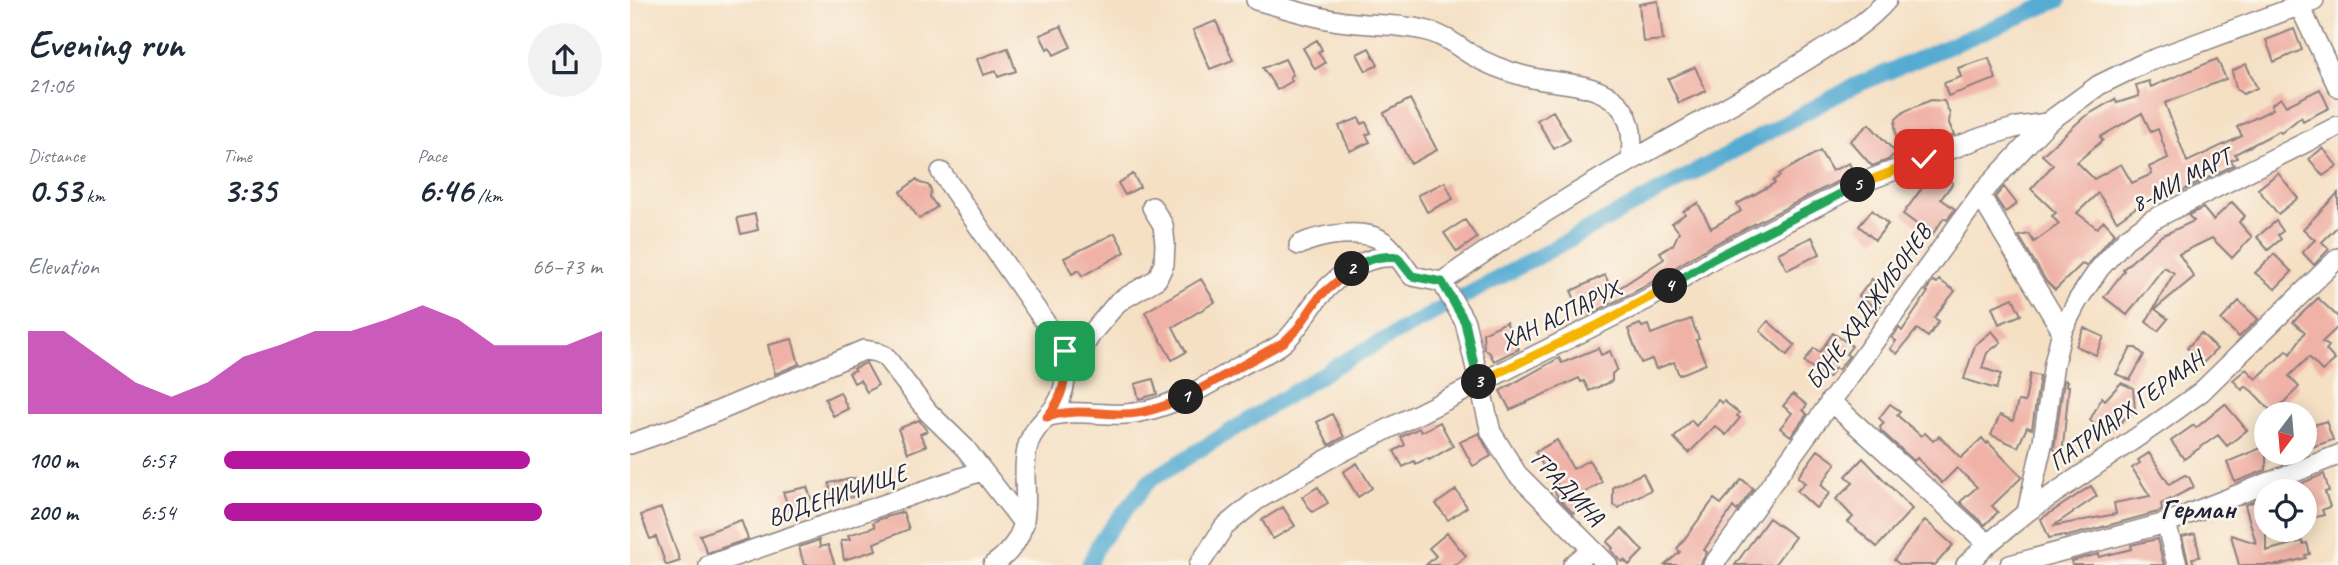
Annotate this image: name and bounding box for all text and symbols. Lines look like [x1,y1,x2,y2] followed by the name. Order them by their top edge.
[28,21,184,68] text: Evening run
[528,23,602,97] button: share
[28,71,74,100] text: 21:06
[1894,129,1954,189] pin
[2126,139,2240,219] street label: 8-МИ МАРТ
[1905,140,1943,178] icon: check
[28,144,85,168] text: Distance
[223,144,252,168] text: Time
[417,144,447,168] text: Pace
[28,168,82,213] text: 0.53
[223,168,276,213] text: 3:35
[417,168,473,213] text: 6:46
[1840,168,1876,202] pin: 5
[1853,172,1862,196] text: 5
[82,184,105,208] text: km
[473,184,502,208] text: /km
[1798,217,1939,395] street label: БОНЕ ХАДЖИБОНЕВ
[28,252,99,281] text: Elevation
[532,252,602,281] text: 66–73 m
[1334,252,1370,286] pin: 2
[1347,256,1356,280] text: 2
[1653,268,1688,304] pin: 4
[1495,272,1628,357] street label: ХАН АСПАРУХ
[1665,273,1674,297] text: 4
[1035,321,1095,381] pin
[1046,332,1084,370] icon: arrive
[2043,342,2213,477] street label: ПАТРИАРХ ГЕРМАН
[1462,364,1496,400] pin: 3
[1474,369,1483,393] text: 3
[1168,380,1204,414] pin: 1
[1181,384,1190,408] text: 1
[2254,402,2317,466] north arrow
[2254,402,2317,542] map controls
[1525,444,1612,532] street label: ГРАДИНА
[28,446,78,475] text: 100 m
[140,446,176,475] text: 6:57
[763,456,913,533] street label: ВОДЕНИЧИЩЕ
[2254,479,2317,542] button: locate
[2161,491,2238,526] district label: Герман
[28,498,78,527] text: 200 m
[140,498,176,527] text: 6:54

